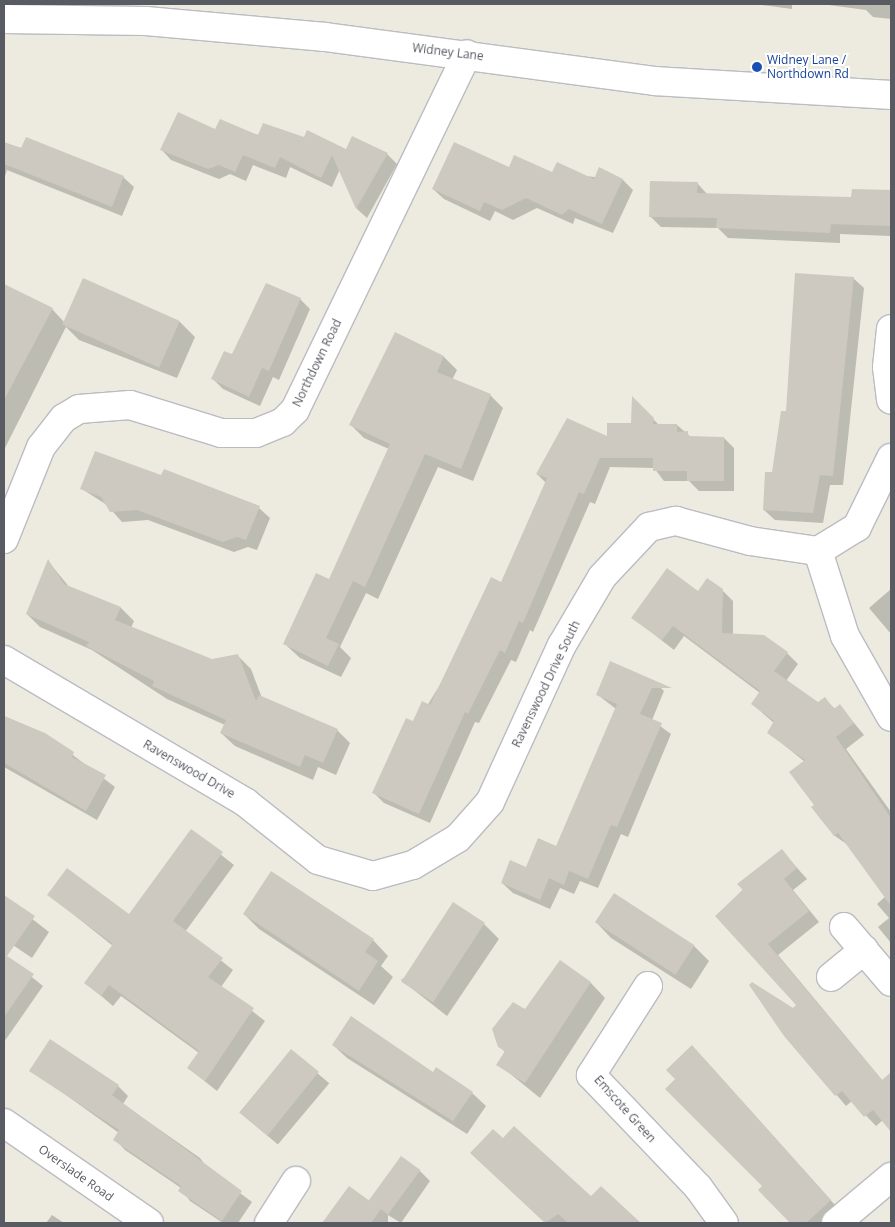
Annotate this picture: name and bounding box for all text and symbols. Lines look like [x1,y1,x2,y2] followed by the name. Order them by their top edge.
[412,40,484,64] street label: Widney Lane
[767,53,849,81] place label: Widney Lane / Northdown Rd
[751,61,763,73] marker: Widney Lane / Northdown Rd
[290,317,344,409] street label: Northdown Road
[509,618,583,750] street label: Ravenswood Drive South
[141,737,237,801] street label: Ravenswood Drive
[591,1073,659,1145] street label: Emscote Green
[36,1142,116,1204] street label: Overslade Road

